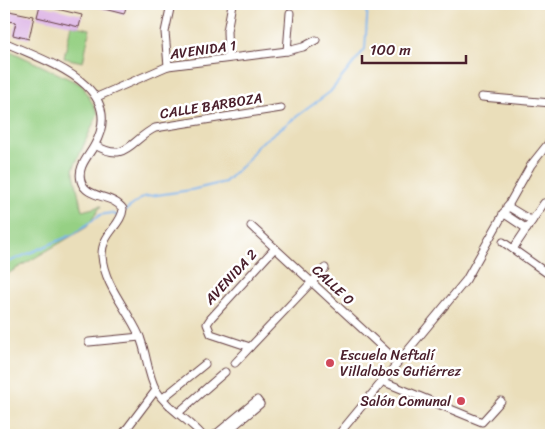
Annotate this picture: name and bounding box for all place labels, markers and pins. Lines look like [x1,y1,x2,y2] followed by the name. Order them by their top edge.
[340,343,462,384] place label: Escuela Neftalí Villalobos Gutiérrez
[324,357,336,369] marker: Escuela Neftalí Villalobos Gutiérrez
[360,389,452,414] place label: Salón Comunal
[455,395,467,407] marker: Salón Comunal

